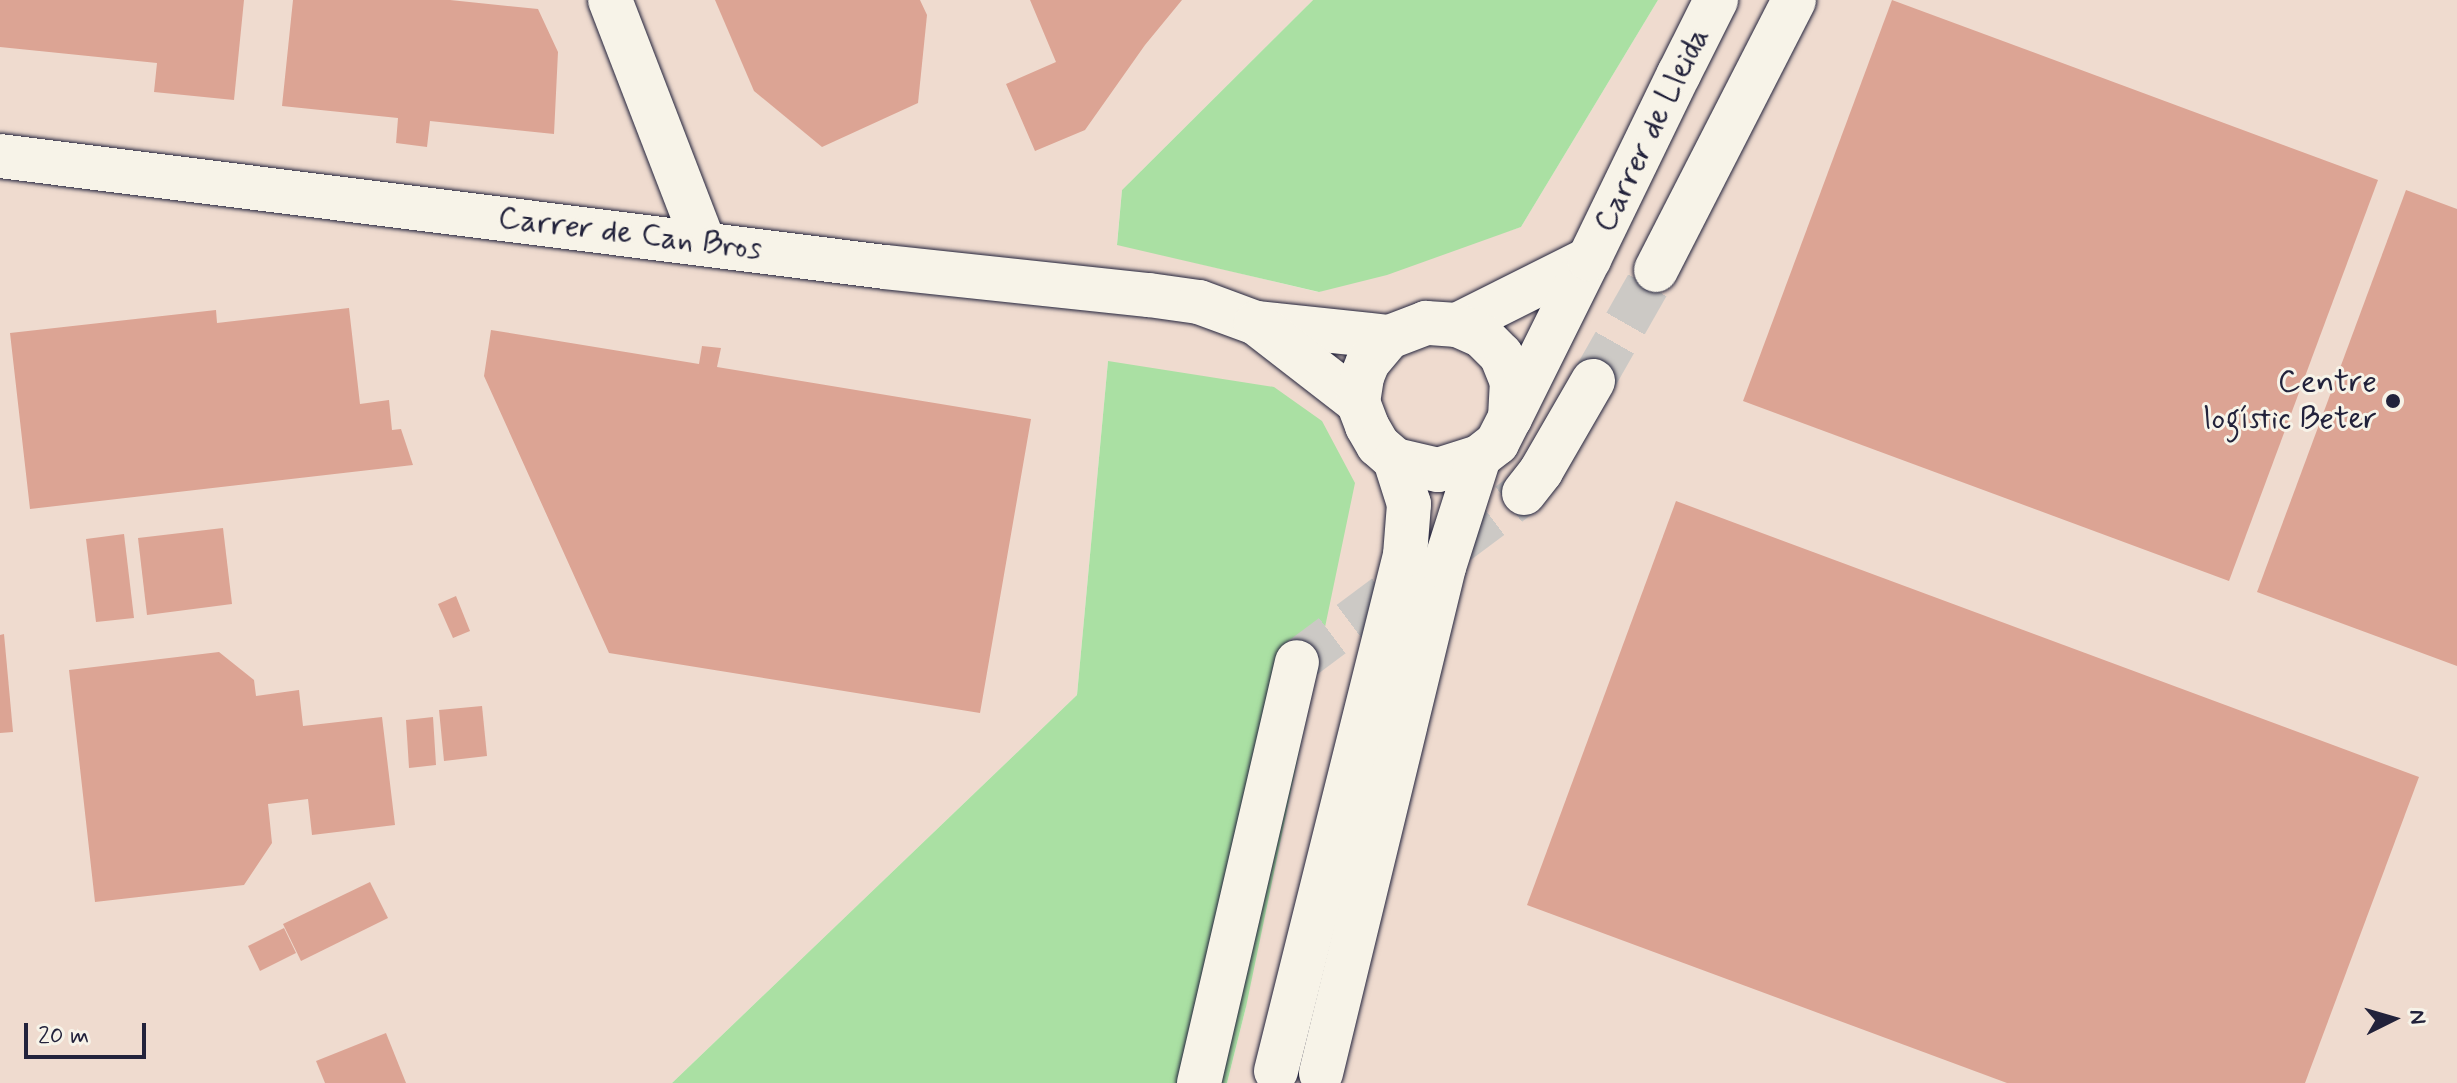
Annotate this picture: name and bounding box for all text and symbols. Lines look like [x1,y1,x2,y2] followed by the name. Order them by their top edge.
[1586,22,1718,238] street label: Carrer de Lleida
[494,199,766,269] street label: Carrer de Can Bros
[2204,364,2377,439] place label: Centre logístic Beter
[2384,392,2402,410] marker: Centre logístic Beter
[2353,979,2433,1059] north arrow
[28,1007,150,1057] scale bar
[2402,1008,2431,1025] text: N
[38,1021,89,1052] text: 20 m

